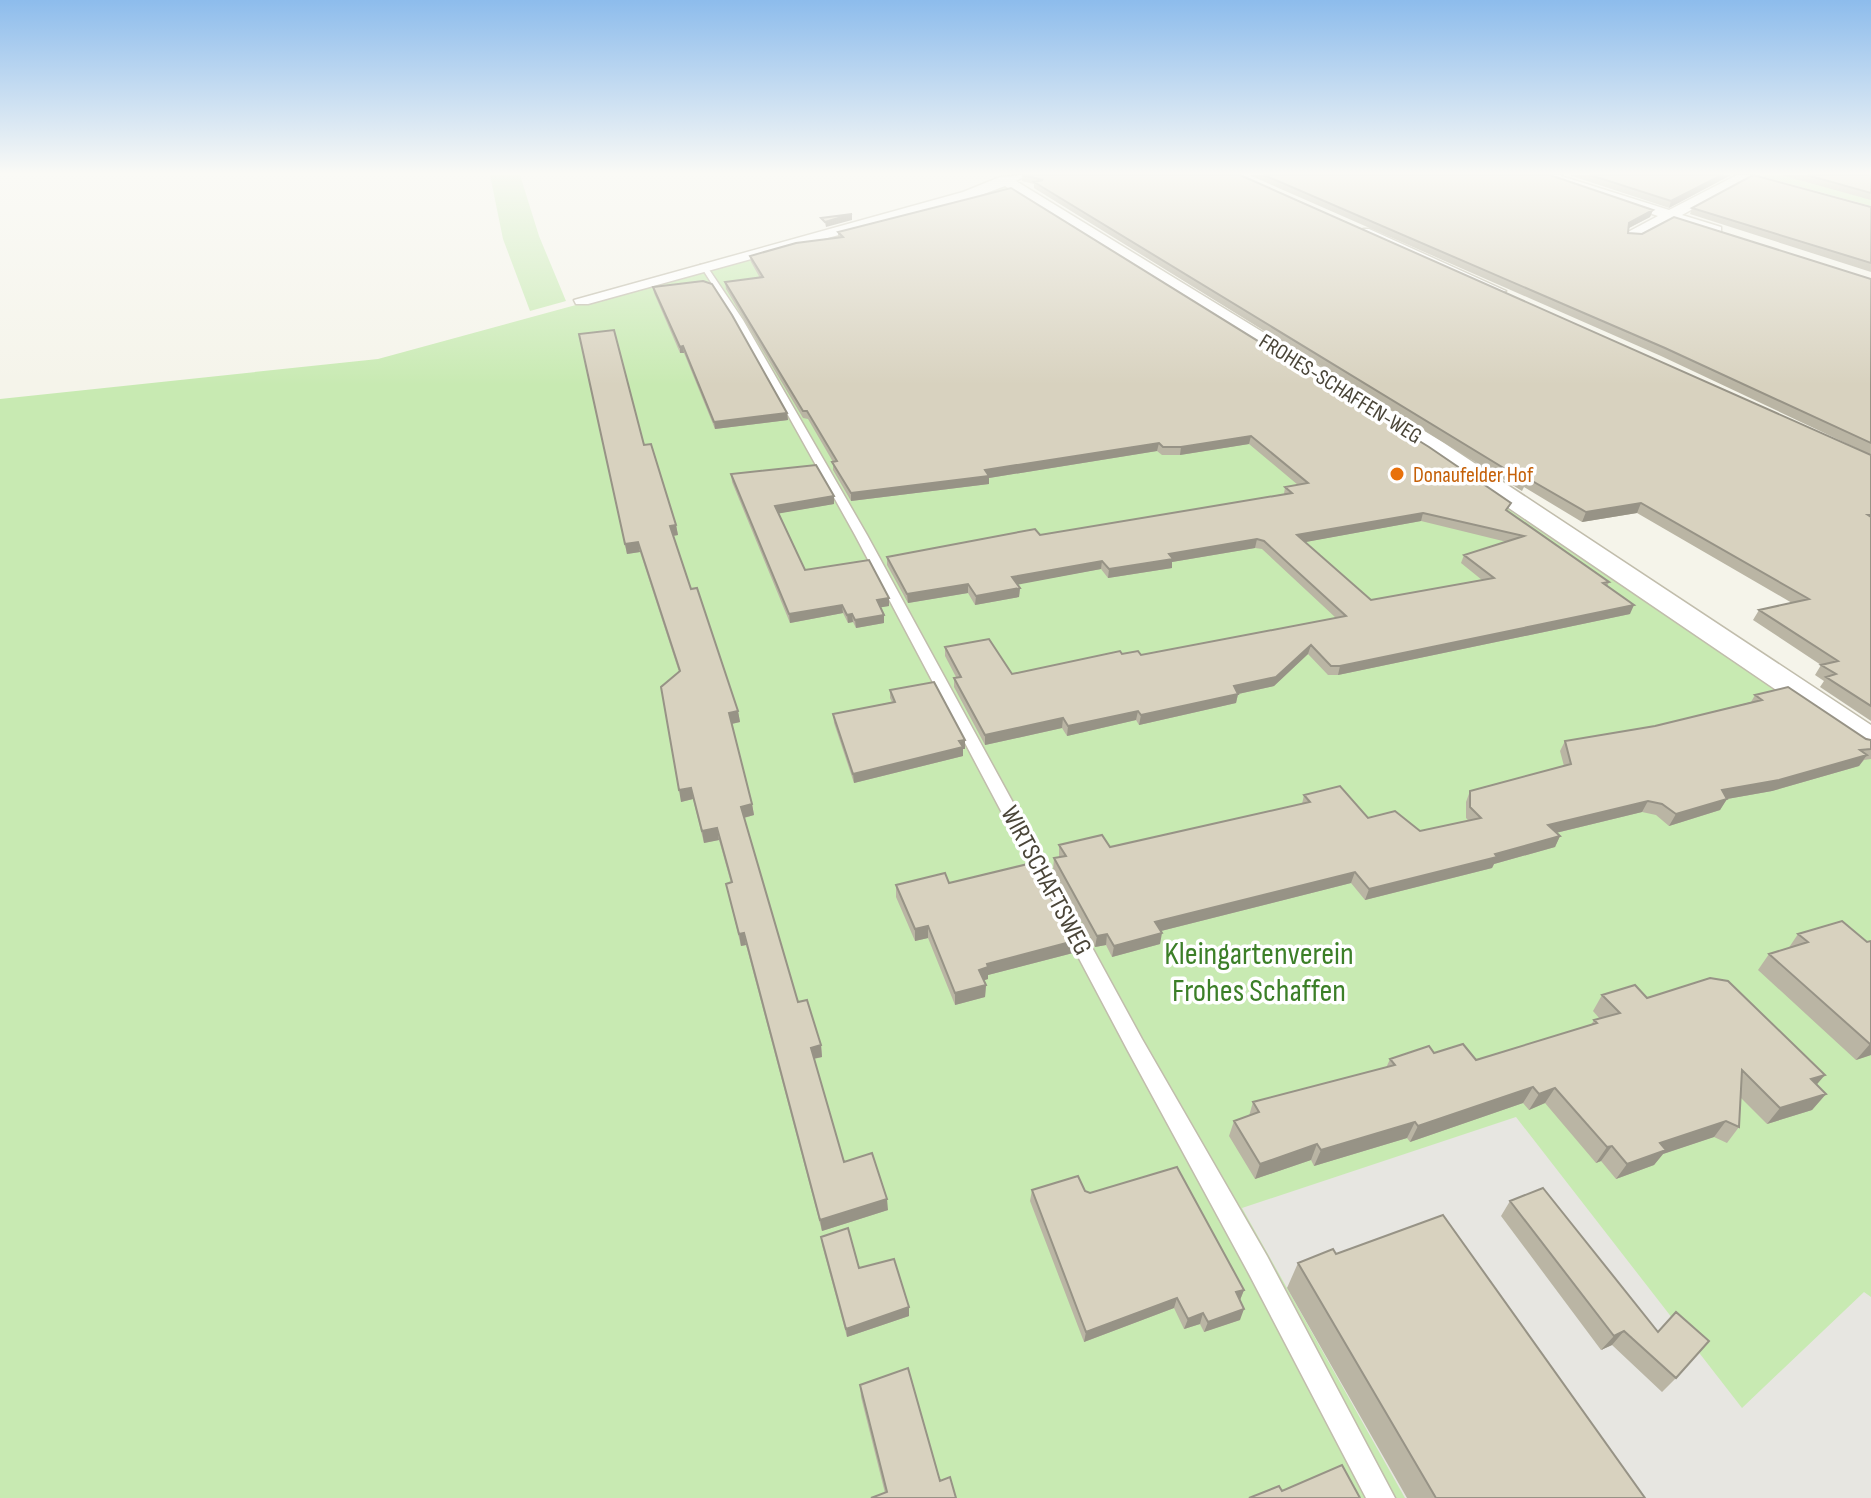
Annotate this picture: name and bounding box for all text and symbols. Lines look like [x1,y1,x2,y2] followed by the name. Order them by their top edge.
[1254,328,1427,450] street label: FROHES-SCHAFFEN-WEG
[1413,462,1534,489] place label: Donaufelder Hof
[1388,465,1406,483] marker: Donaufelder Hof
[993,801,1098,961] street label: WIRTSCHAFTSWEG
[1164,935,1354,1011] park label: Kleingartenverein Frohes Schaffen

